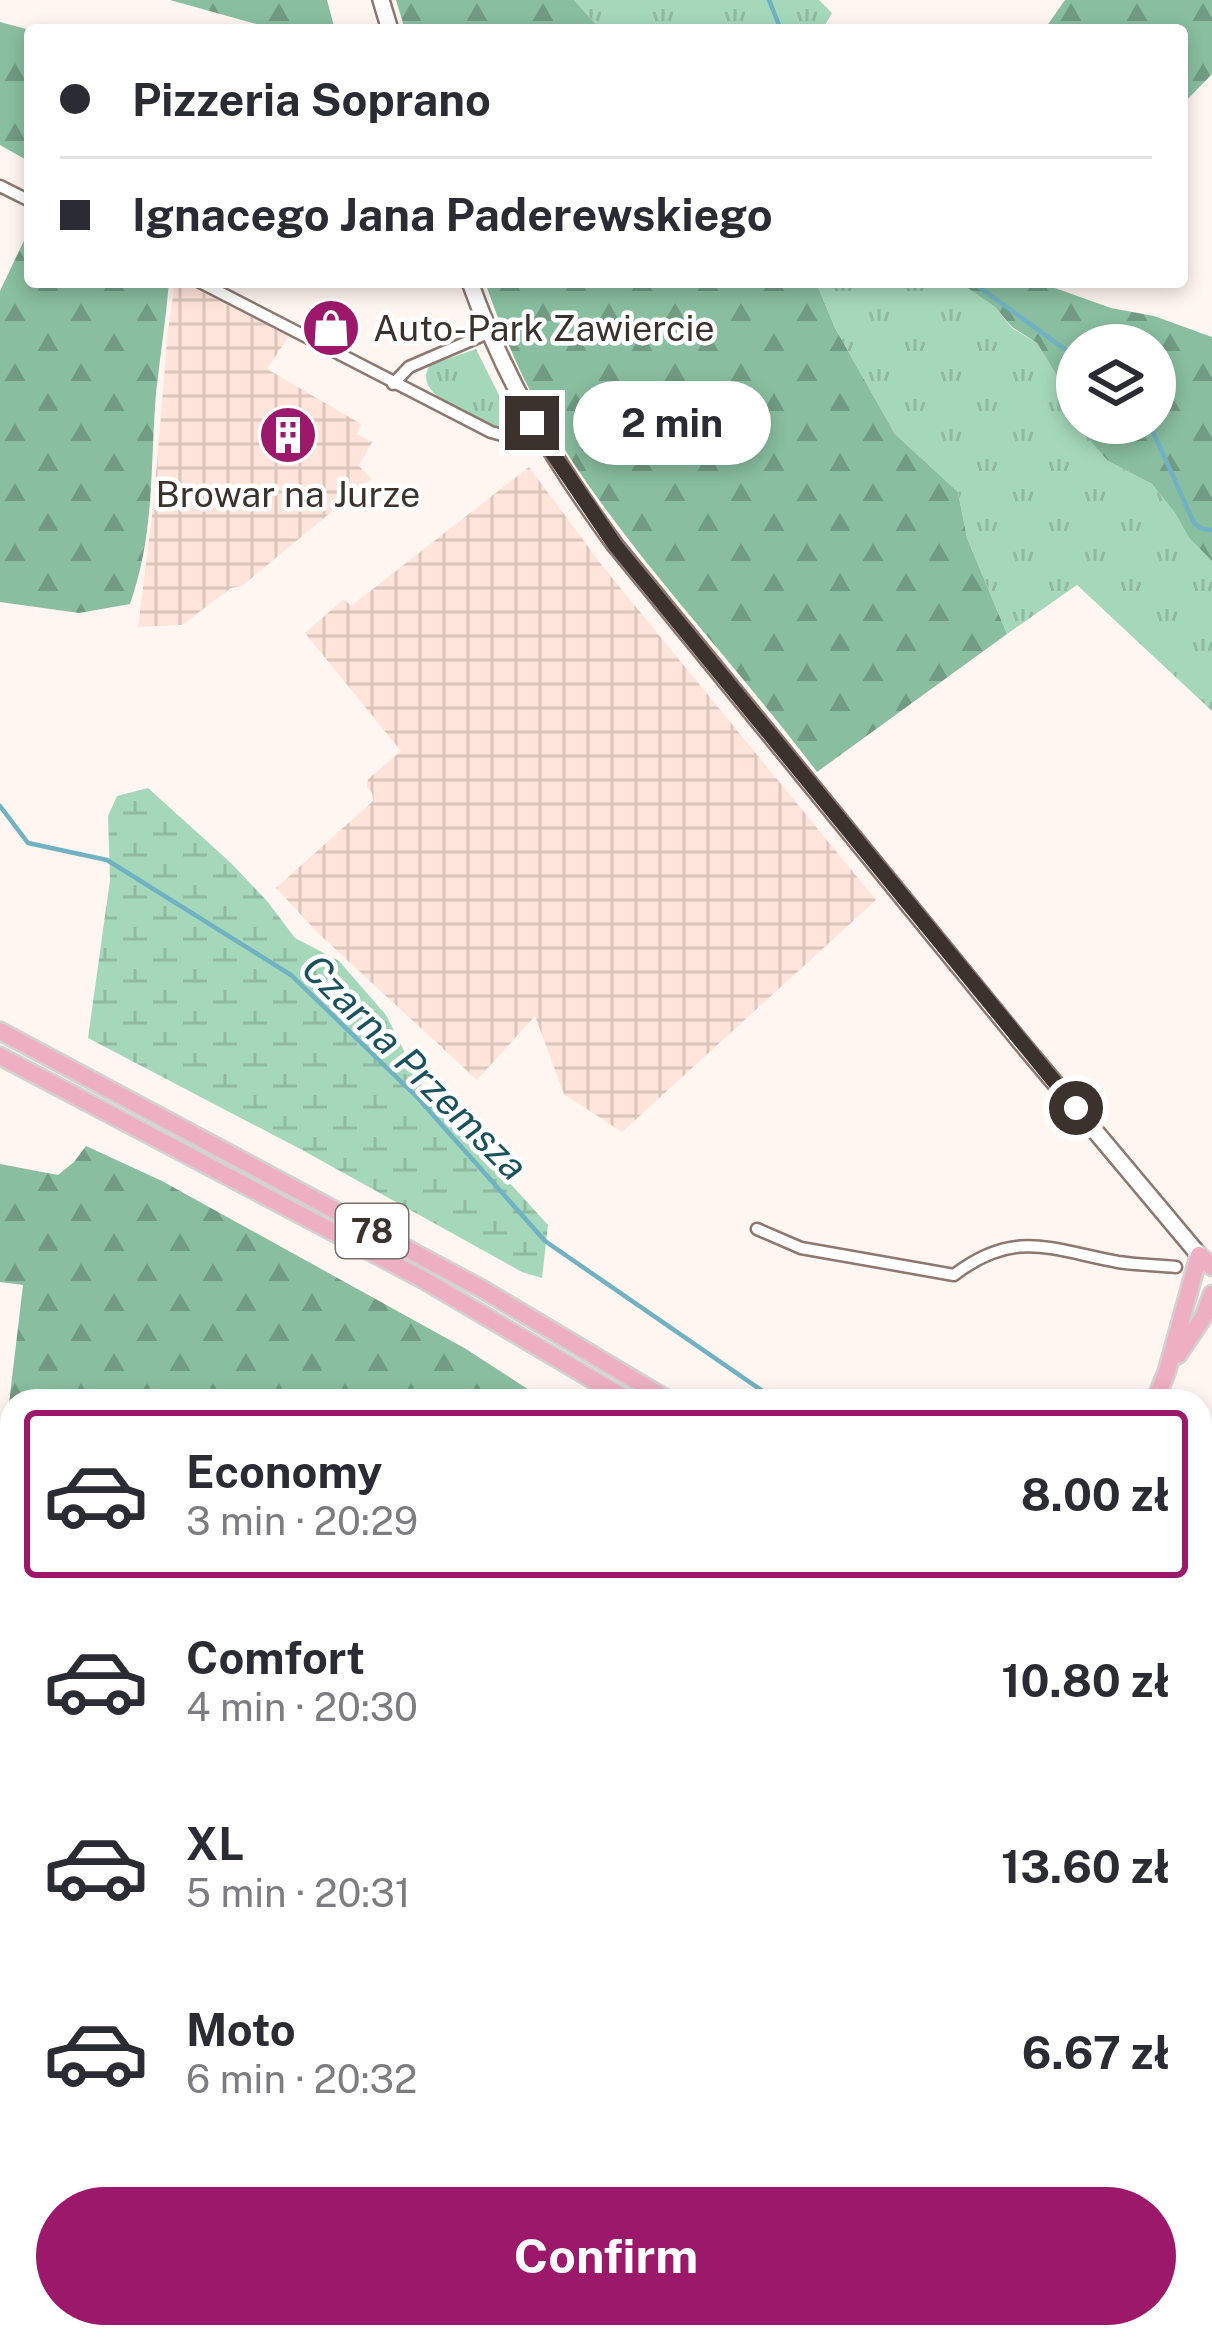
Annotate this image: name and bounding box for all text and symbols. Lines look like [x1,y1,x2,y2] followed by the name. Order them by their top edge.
[132,73,491,126] text: Pizzeria Soprano
[132,188,773,241] text: Ignacego Jana Paderewskiego
[300,297,362,359] shop icon: Auto-Park Zawiercie
[373,307,715,349] place label: Auto-Park Zawiercie
[1056,324,1176,444] map controls
[1056,324,1176,444] button: layers
[574,381,772,465] callout: 2 min
[505,396,559,450] route end
[621,400,723,446] text: 2 min
[257,404,319,466] building icon: Browar na Jurze
[156,473,420,515] place label: Browar na Jurze
[293,945,537,1189] water label: Czarna Przemsza
[1049,1081,1103,1135] route start
[336,1204,408,1258] road number: 78
[42,1440,150,1548] icon: car
[186,1445,382,1498] text: Economy
[1021,1468,1170,1521] text: 8.00 zł
[186,1498,418,1544] text: 3 min · 20:29
[42,1626,150,1734] icon: car
[186,1631,365,1684] text: Comfort
[1001,1654,1170,1707] text: 10.80 zł
[186,1684,418,1730] text: 4 min · 20:30
[42,1812,150,1920] icon: car
[186,1817,244,1870] text: XL
[1001,1840,1170,1893] text: 13.60 zł
[186,1870,411,1916] text: 5 min · 20:31
[42,1998,150,2106] icon: car
[186,2003,296,2056] text: Moto
[1022,2026,1170,2079] text: 6.67 zł
[186,2056,417,2102] text: 6 min · 20:32
[36,2187,1176,2325] button: Confirm

